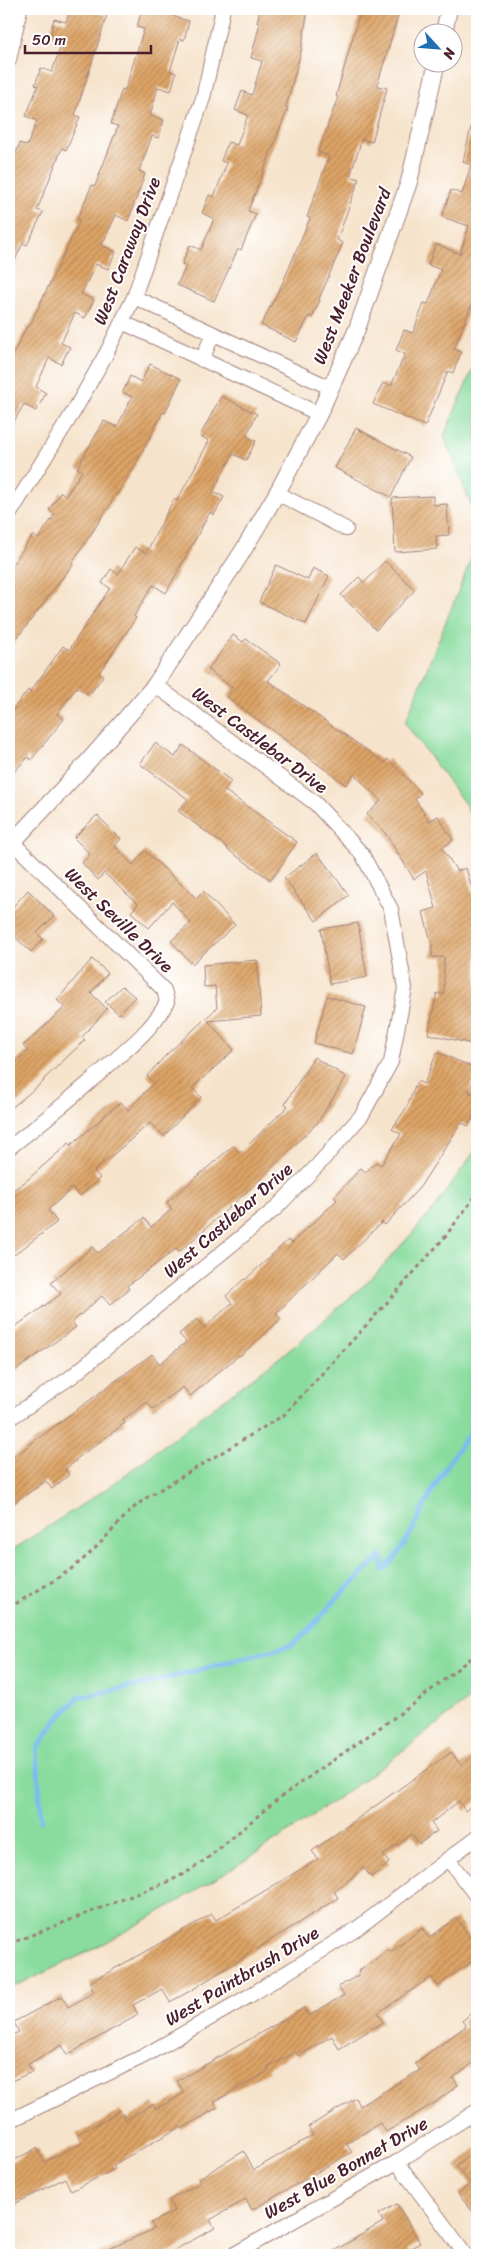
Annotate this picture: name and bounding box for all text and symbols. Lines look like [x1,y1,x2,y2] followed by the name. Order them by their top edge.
[25,22,151,54] scale bar
[414,22,464,72] north arrow
[32,27,67,53] text: 50 m
[436,43,463,64] text: N
[84,172,170,330] street label: West Caraway Drive
[304,182,401,369] street label: West Meeker Boulevard
[185,678,335,802] street label: West Castlebar Drive
[57,859,181,981] street label: West Seville Drive
[156,1154,301,1286] street label: West Castlebar Drive
[159,1917,326,2035] street label: West Paintbrush Drive
[258,2108,434,2228] street label: West Blue Bonnet Drive

